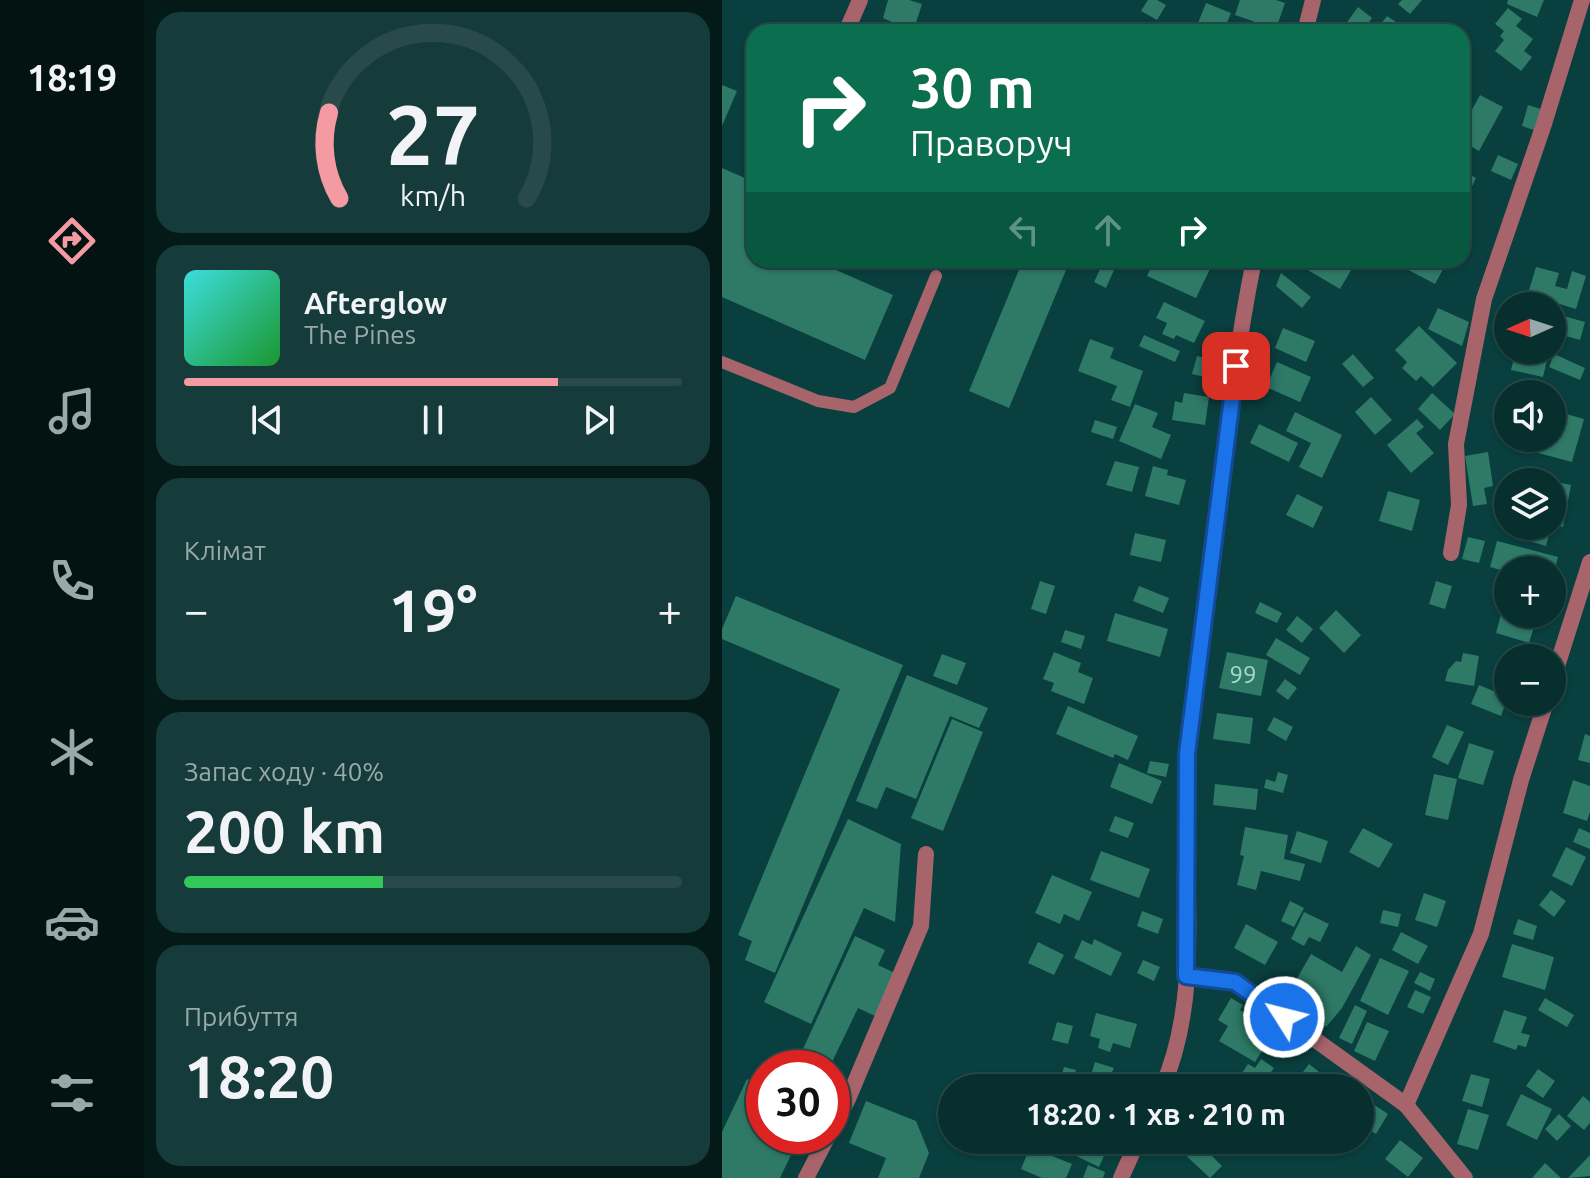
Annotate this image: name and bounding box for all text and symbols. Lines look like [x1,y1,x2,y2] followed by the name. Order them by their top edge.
[778,56,882,160] icon: right
[910,56,1035,119] text: 30 m
[27,57,117,98] text: 18:19
[386,86,480,180] text: 27
[910,122,1073,163] text: Праворуч
[400,179,466,211] text: km/h
[1002,208,1046,252] icon: left
[1086,208,1130,252] icon: ahead
[1170,208,1214,252] icon: right
[44,213,100,269] icon: directions
[304,286,447,320] text: Afterglow
[1494,292,1566,364] north arrow
[1494,292,1566,716] map controls
[304,320,416,349] text: The Pines
[1202,332,1270,400] pin
[1214,344,1258,388] icon: arrive
[1494,380,1566,452] button: sound
[44,383,100,439] icon: music
[245,398,289,442] icon: previous
[411,398,455,442] icon: pause
[577,398,621,442] icon: next
[1494,468,1566,540] button: layers
[184,536,266,565] text: Клімат
[44,553,100,609] icon: phone
[1494,556,1566,628] button: +
[389,576,477,643] text: 19°
[184,585,209,634] text: −
[657,585,682,634] text: +
[1494,644,1566,716] button: −
[1229,661,1257,688] house number: 99
[44,724,100,780] icon: climate
[184,757,384,786] text: Запас ходу · 40%
[184,797,385,864] text: 200 km
[44,894,100,950] icon: car
[1242,975,1326,1059] position arrow
[184,1002,298,1031] text: Прибуття
[184,1042,334,1109] text: 18:20
[746,1050,850,1154] speed limit sign: 30
[44,1065,100,1121] icon: filters
[1026,1097,1286,1131] text: 18:20 · 1 хв · 210 m

